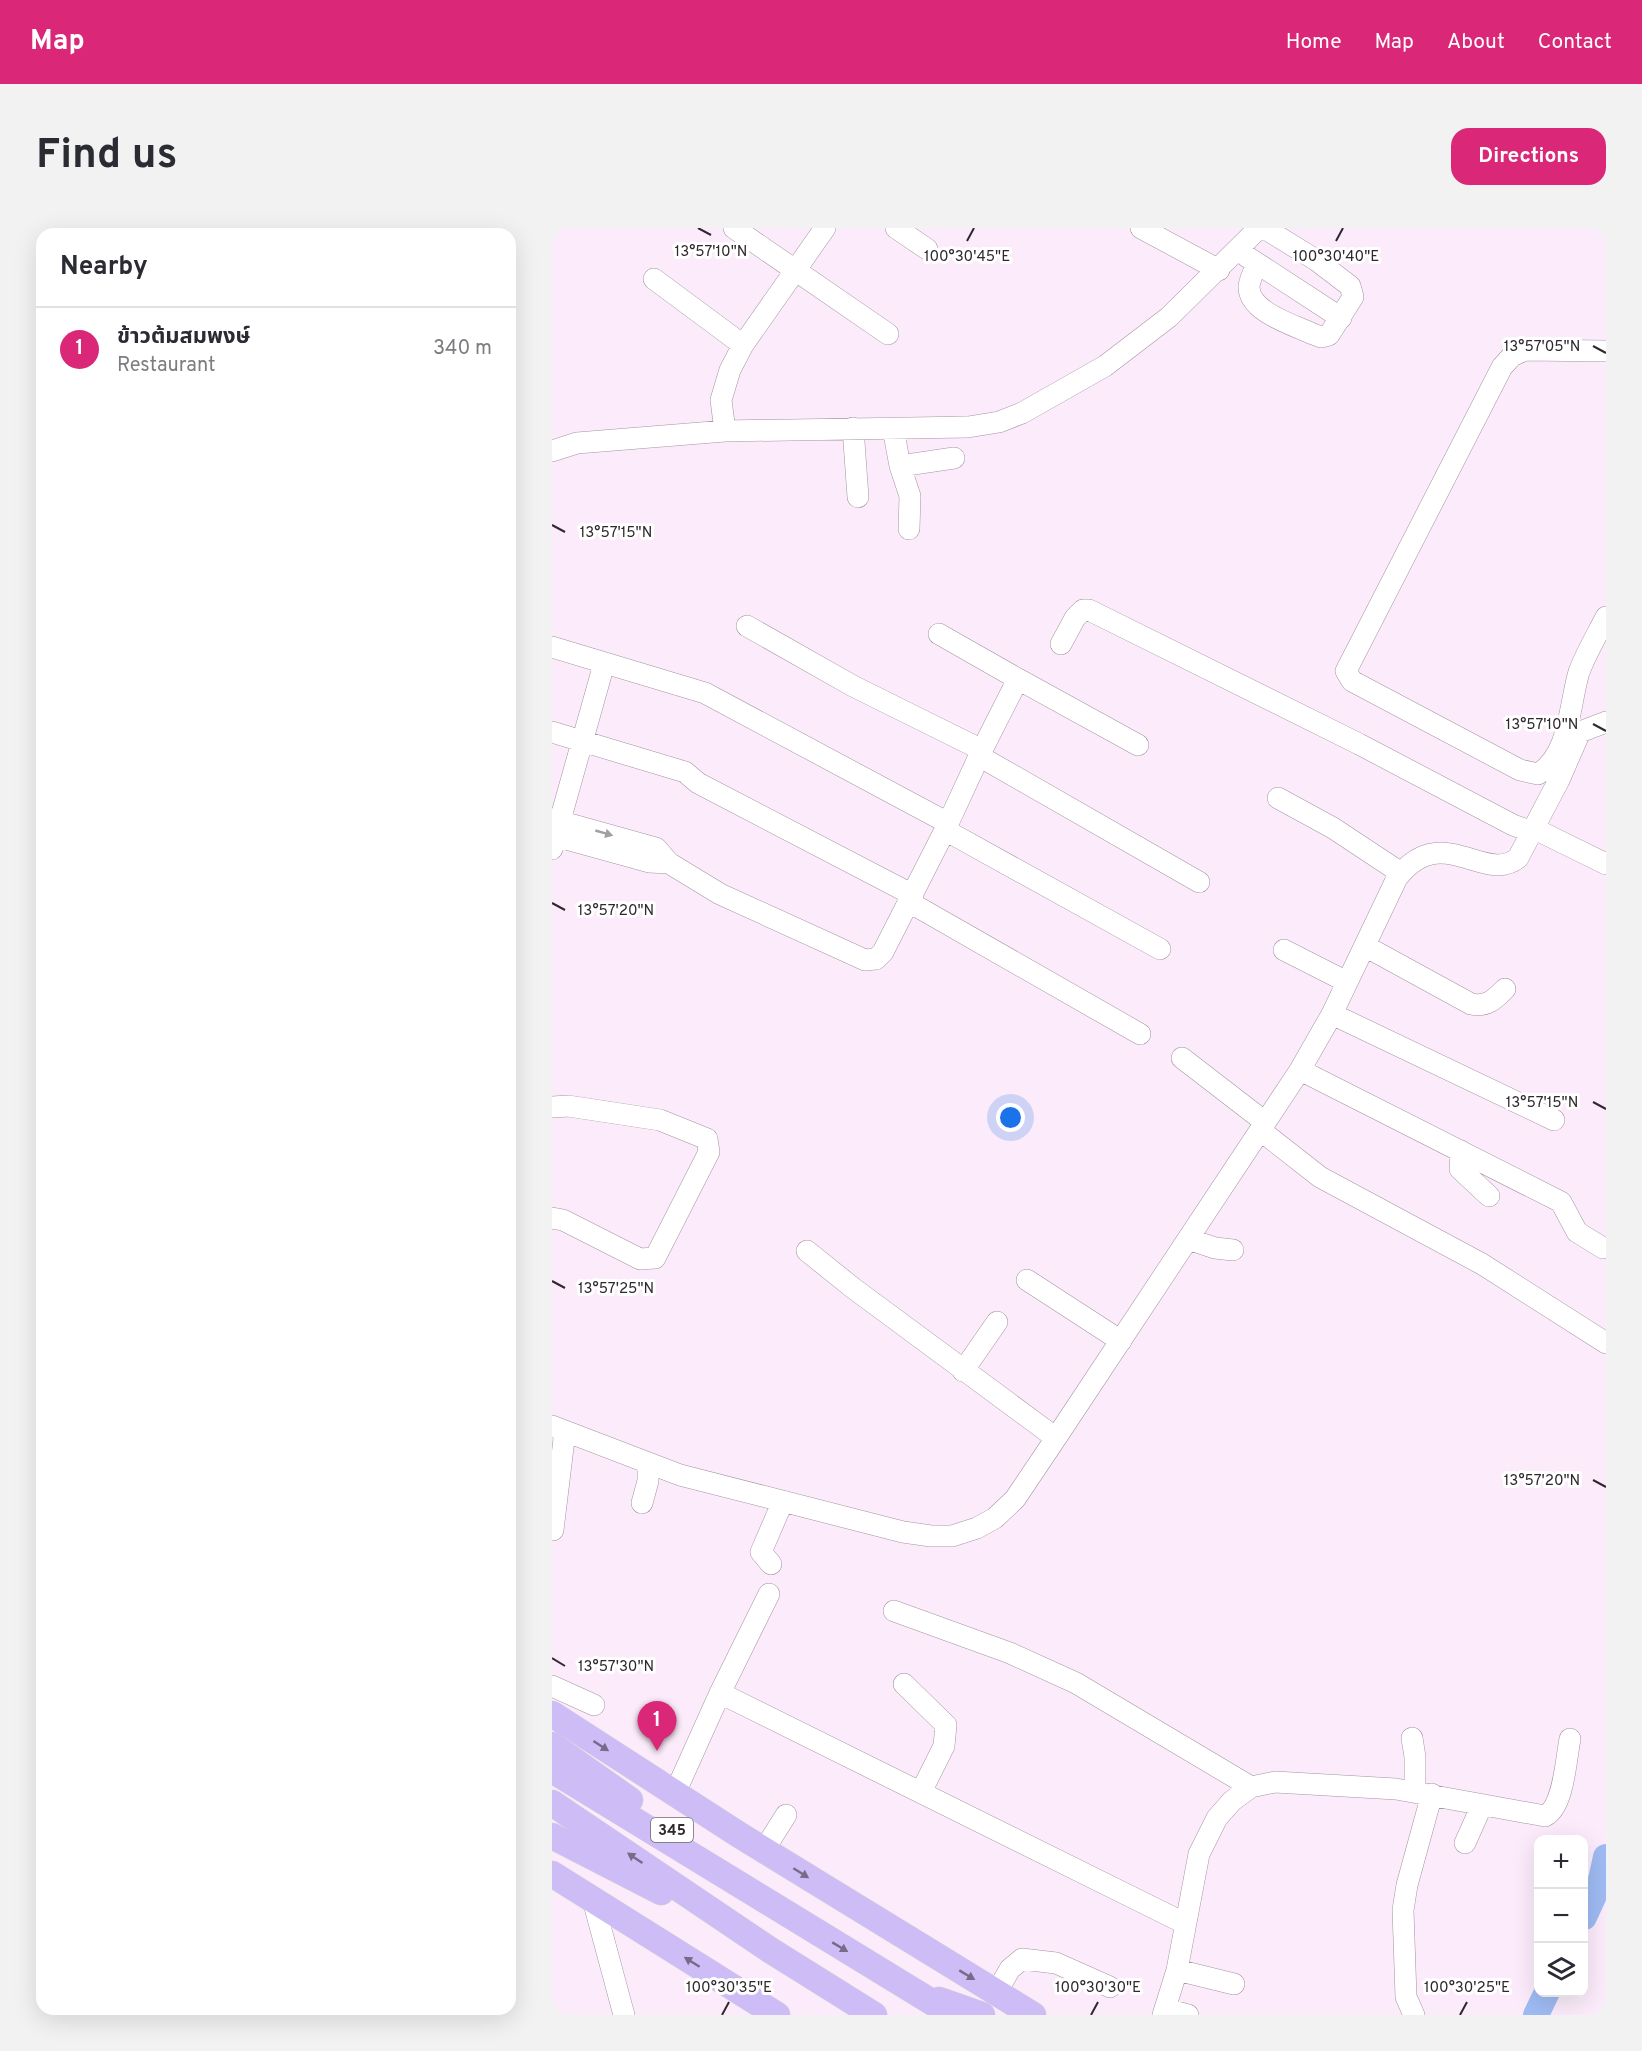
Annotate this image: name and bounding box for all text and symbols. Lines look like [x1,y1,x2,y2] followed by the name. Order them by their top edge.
[30,24,85,60] text: Map
[1286,29,1342,56] text: Home
[1375,29,1414,56] text: Map
[1447,29,1505,56] text: About
[1538,29,1612,56] text: Contact
[1451,128,1606,185] button: Directions
[36,130,177,183] text: Find us
[675,243,747,262] text: 13°57'10"N
[924,248,1010,267] text: 100°30'45"E
[1293,248,1379,267] text: 100°30'40"E
[60,251,148,284] text: Nearby
[117,324,250,351] text: ข้าวต้มสมพงษ์
[76,336,84,362] text: 1
[433,336,492,362] text: 340 m
[1504,338,1580,357] text: 13°57'05"N
[117,353,216,379] text: Restaurant
[580,524,652,543] text: 13°57'15"N
[1506,716,1578,735] text: 13°57'10"N
[595,829,613,838] one-way arrow
[578,902,654,921] text: 13°57'20"N
[1506,1094,1578,1113] text: 13°57'15"N
[996,1103,1025,1132] your location
[578,1280,654,1299] text: 13°57'25"N
[1504,1472,1580,1491] text: 13°57'20"N
[578,1658,654,1677] text: 13°57'30"N
[638,1702,676,1751] pin: 1
[593,1740,609,1751] one-way arrow
[651,1818,693,1842] road number: 345
[1534,1835,1588,1997] map controls
[1534,1835,1588,1889] button: +
[627,1852,643,1864] one-way arrow
[793,1868,809,1879] one-way arrow
[1534,1889,1588,1943] button: −
[832,1942,848,1953] one-way arrow
[1534,1943,1588,1997] button: layers
[684,1956,700,1967] one-way arrow
[959,1970,975,1981] one-way arrow
[686,1979,772,1998] text: 100°30'35"E
[1055,1979,1141,1998] text: 100°30'30"E
[1424,1979,1510,1998] text: 100°30'25"E

